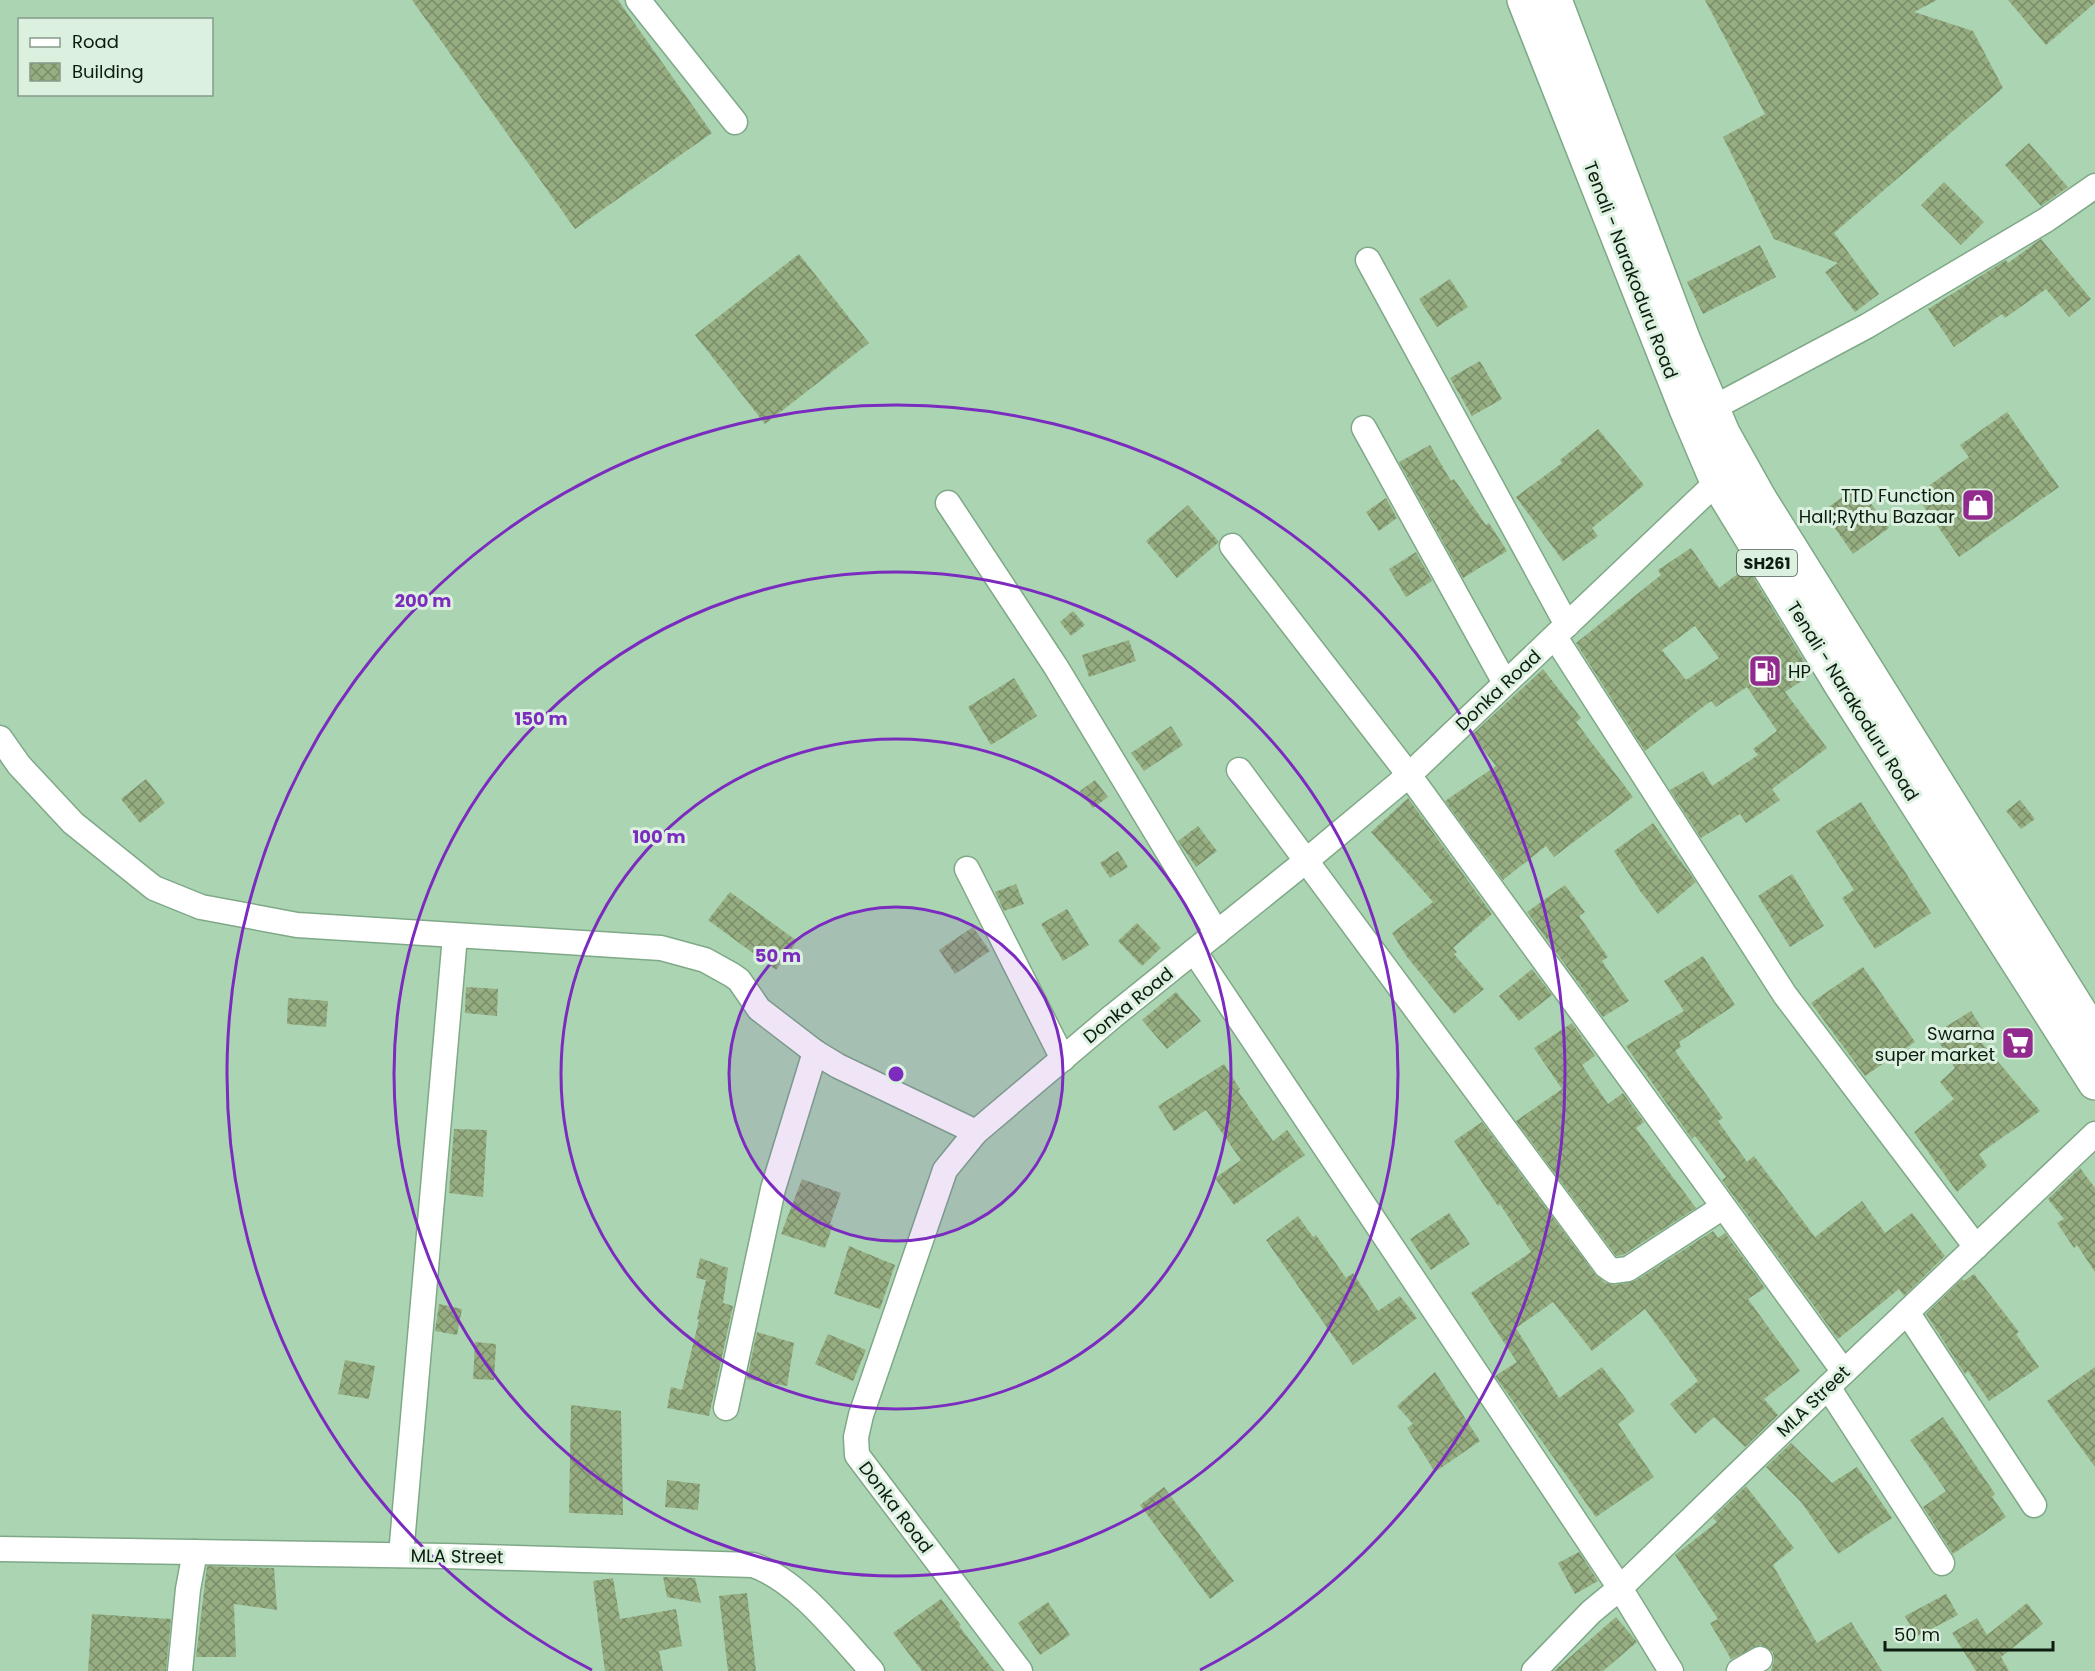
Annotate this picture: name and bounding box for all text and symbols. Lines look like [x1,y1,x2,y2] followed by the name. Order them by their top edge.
[18,18,213,96] legend
[72,29,119,54] text: Road
[72,59,144,84] text: Building
[1578,158,1684,382] street label: Tenali - Narakoduru Road
[1799,483,1955,529] place label: TTD Function Hall;Rythu Bazaar
[1960,487,1996,523] shop icon: TTD Function Hall;Rythu Bazaar
[1737,550,1797,576] road number: SH261
[395,588,451,613] text: 200 m
[1781,596,1925,806] street label: Tenali - Narakoduru Road
[1450,644,1546,736] street label: Donka Road
[1747,653,1783,689] fuel station icon: HP
[1788,659,1811,684] place label: HP
[514,706,568,731] text: 150 m
[632,824,686,849] text: 100 m
[755,943,801,968] text: 50 m
[1078,961,1178,1049] street label: Donka Road
[1875,1021,1995,1067] place label: Swarna super market
[2000,1025,2036,1061] supermarket icon: Swarna super market
[886,1064,906,1084] centre of rings
[1771,1360,1855,1442] street label: MLA Street
[853,1456,939,1558] street label: Donka Road
[410,1543,504,1569] street label: MLA Street
[1885,1614,2053,1652] scale bar
[1894,1622,1940,1647] text: 50 m

